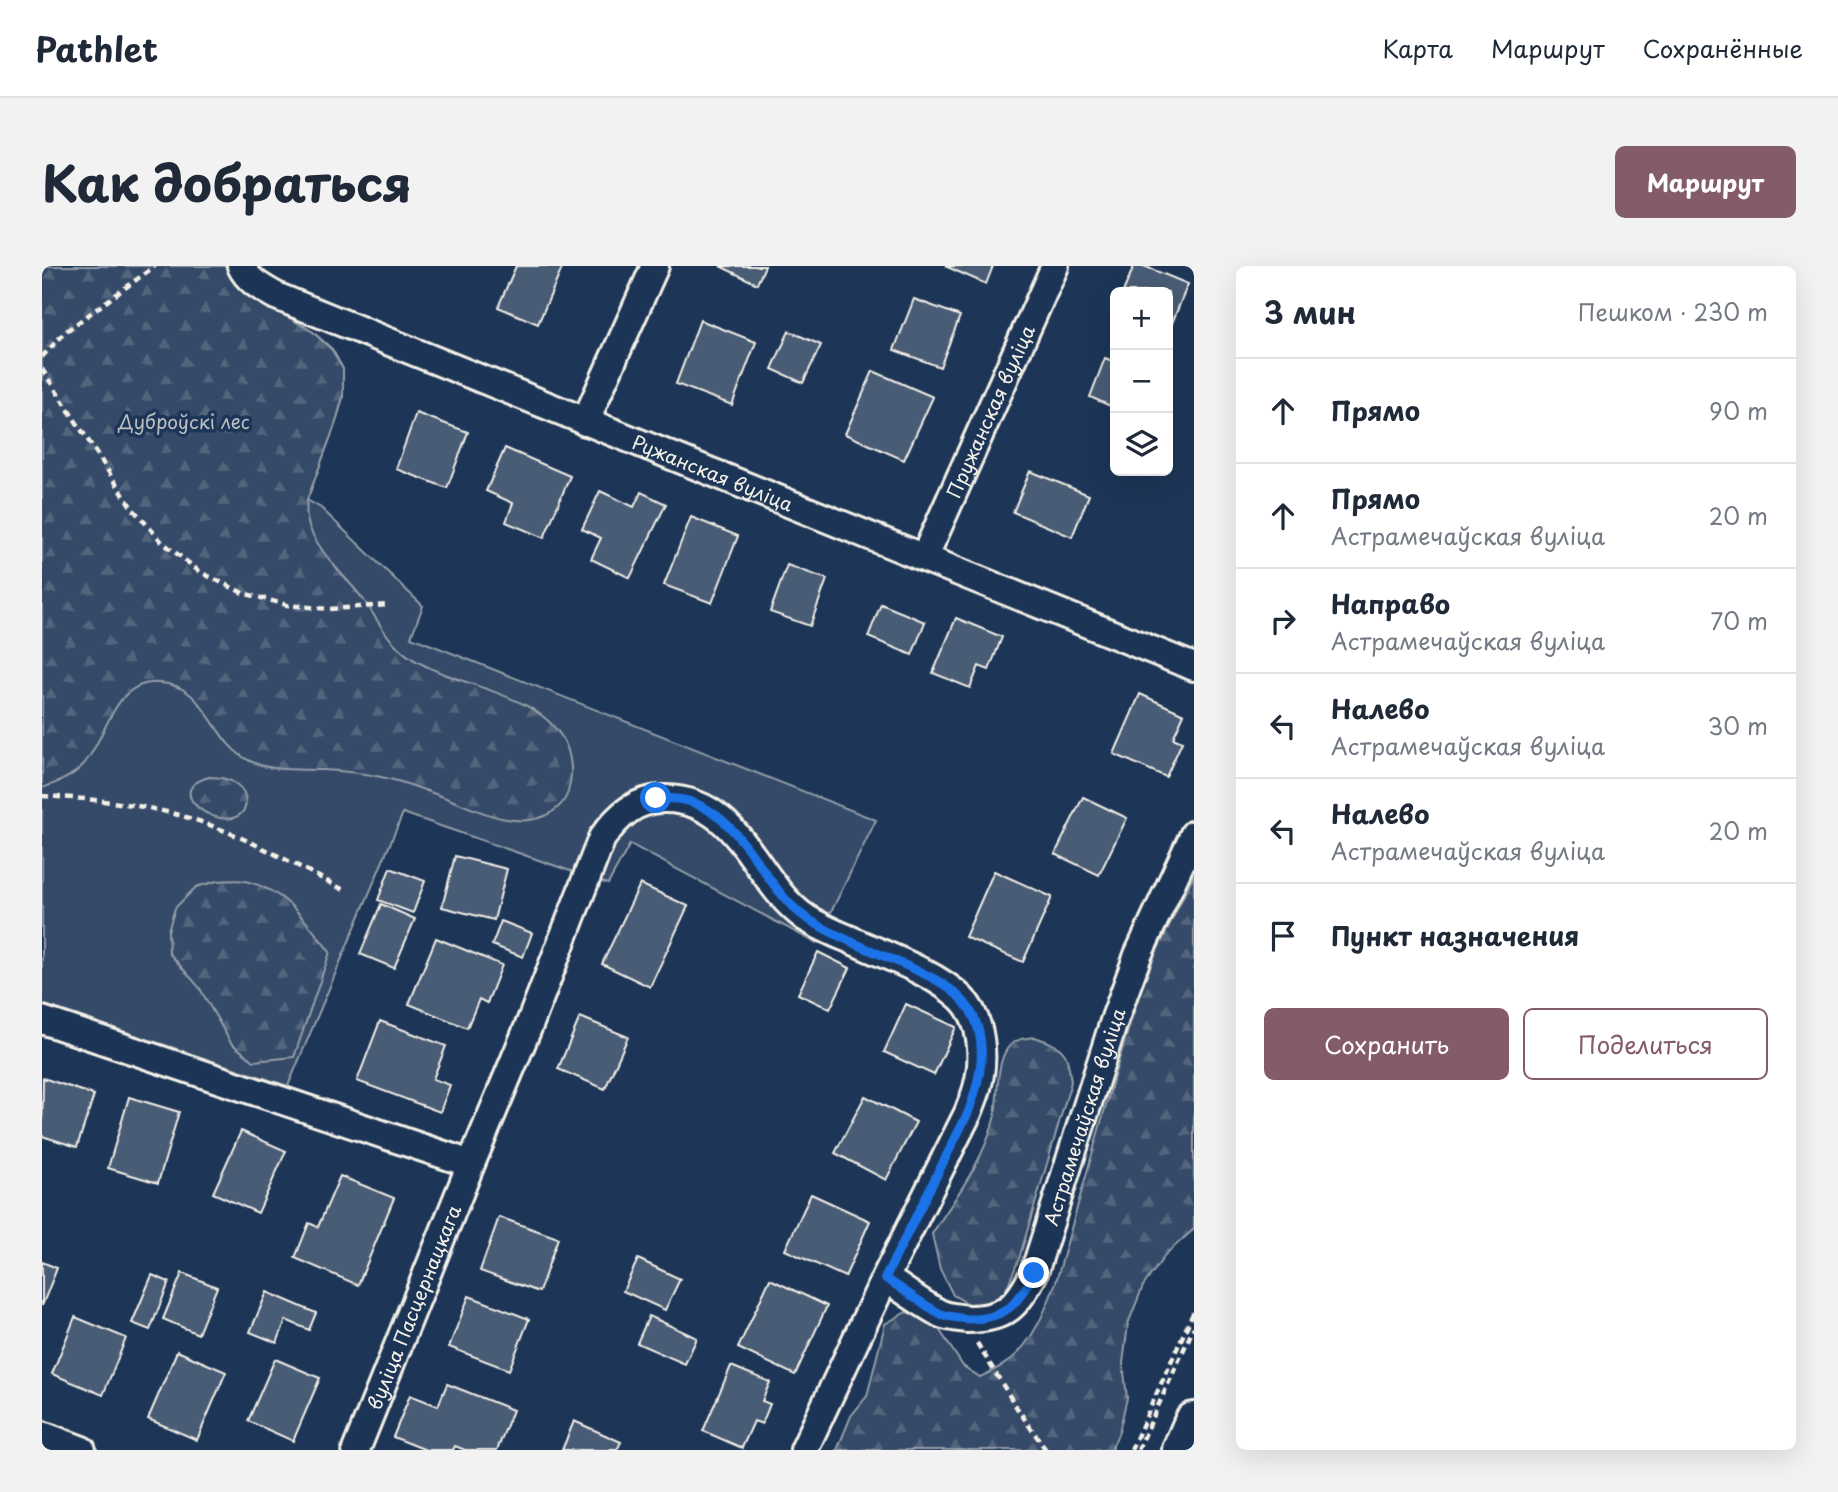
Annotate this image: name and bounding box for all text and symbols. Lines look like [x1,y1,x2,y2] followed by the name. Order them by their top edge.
[35,23,158,73] text: Pathlet
[1382,30,1453,66] text: Карта
[1491,30,1605,66] text: Маршрут
[1643,30,1803,66] text: Сохранённые
[42,145,412,219] text: Как добраться
[1615,146,1796,218] button: Маршрут
[1110,287,1173,476] map controls
[1110,287,1173,350] button: +
[1264,289,1356,334] text: 3 мин
[1578,294,1768,329] text: Пешком · 230 m
[939,320,1041,502] street label: Пружанская вуліца
[1110,350,1173,413] button: −
[1331,391,1420,430] text: Прямо
[1264,392,1302,430] icon: ahead
[1709,393,1768,428] text: 90 m
[117,407,250,435] park label: Дуброўскі лес
[1110,413,1173,476] button: layers
[628,427,798,518] street label: Ружанская вуліца
[1331,479,1420,518] text: Прямо
[1264,497,1302,535] icon: ahead
[1709,498,1768,533] text: 20 m
[1331,518,1605,553] text: Астрамечаўская вуліца
[1331,584,1450,623] text: Направо
[1264,602,1302,640] icon: right
[1710,603,1768,638] text: 70 m
[1331,623,1605,658] text: Астрамечаўская вуліца
[1331,689,1429,728] text: Налево
[1264,707,1302,745] icon: left
[1707,708,1768,743] text: 30 m
[1331,728,1605,763] text: Астрамечаўская вуліца
[640,782,671,813] route start
[1331,794,1429,833] text: Налево
[1264,812,1302,850] icon: left
[1709,813,1768,848] text: 20 m
[1331,833,1605,868] text: Астрамечаўская вуліца
[1331,916,1579,955] text: Пункт назначения
[1264,917,1302,955] icon: arrive
[1036,1004,1132,1229] street label: Астрамечаўская вуліца
[1264,1008,1509,1080] button: Сохранить
[1523,1008,1768,1080] button: Поделиться
[360,1200,467,1414] street label: вуліца Пасцернацкага
[1018,1257,1049,1288] route end

